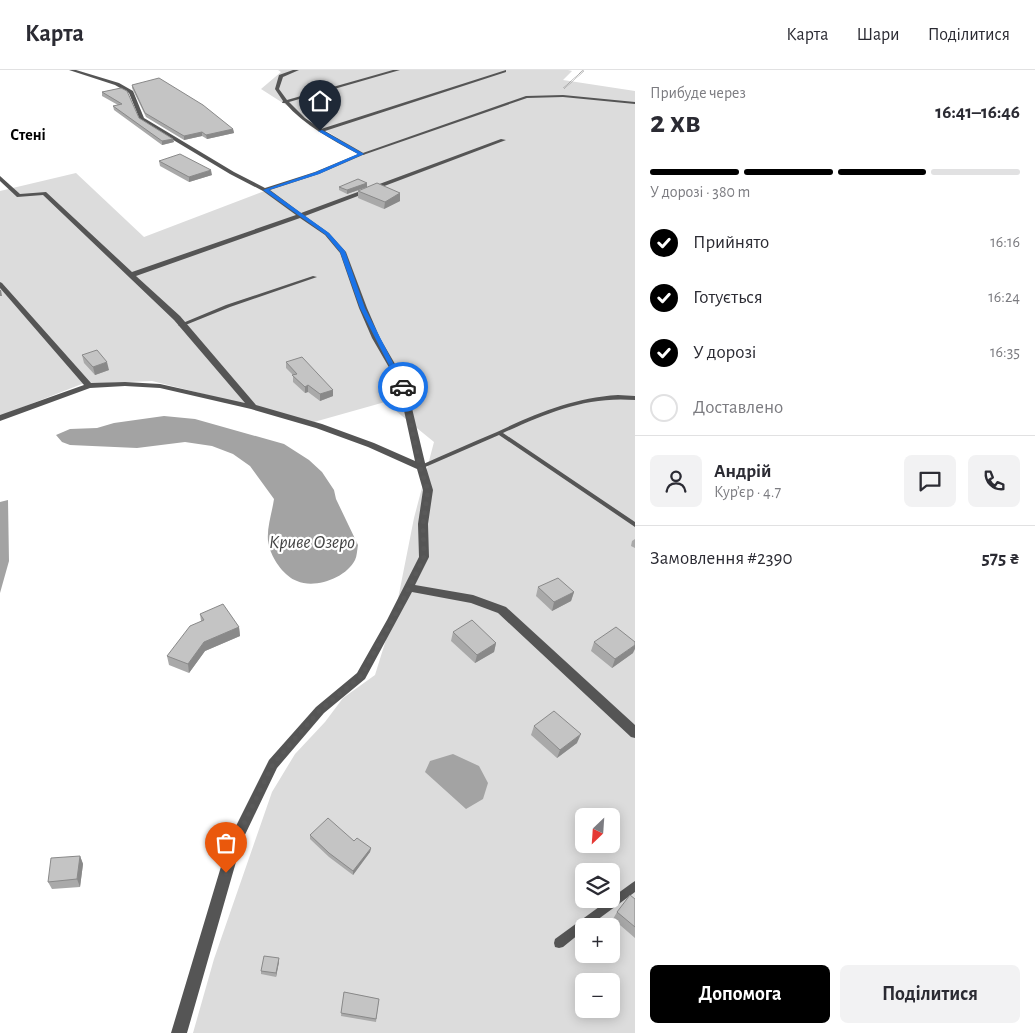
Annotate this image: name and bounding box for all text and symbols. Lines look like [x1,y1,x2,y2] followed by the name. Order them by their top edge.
[25,22,84,46] text: Карта
[786,26,828,44] text: Карта
[856,26,900,44] text: Шари
[928,26,1010,44] text: Поділитися
[299,80,341,131] pin
[650,85,746,101] text: Прибуде через
[306,87,334,115] icon: home
[935,103,1020,122] text: 16:41–16:46
[650,106,700,138] text: 2 хв
[10,127,46,143] district label: Стені
[650,184,750,200] text: У дорозі · 380 m
[650,229,678,257] icon: check
[693,233,769,252] text: Прийнято
[990,234,1020,250] text: 16:16
[650,284,678,312] icon: check
[693,288,763,307] text: Готується
[988,289,1020,305] text: 16:24
[650,339,678,367] icon: check
[693,343,756,362] text: У дорозі
[990,344,1020,360] text: 16:35
[378,362,428,412] courier
[389,373,417,401] icon: car
[693,398,783,417] text: Доставлено
[650,455,702,507] button: person
[904,455,956,507] button: chat
[968,455,1020,507] button: phone
[714,462,771,481] text: Андрій
[714,484,781,500] text: Кур’єр · 4.7
[269,533,355,552] water label: Криве Озеро
[650,549,793,568] text: Замовлення #2390
[982,549,1020,568] text: 575 ₴
[575,808,620,852] north arrow
[575,808,620,1018] map controls
[205,822,247,873] pin
[212,829,240,857] icon: bag
[575,863,620,908] button: layers
[575,918,620,963] button: +
[650,965,830,1023] button: Допомога
[840,965,1020,1023] button: Поділитися
[575,973,620,1018] button: −

